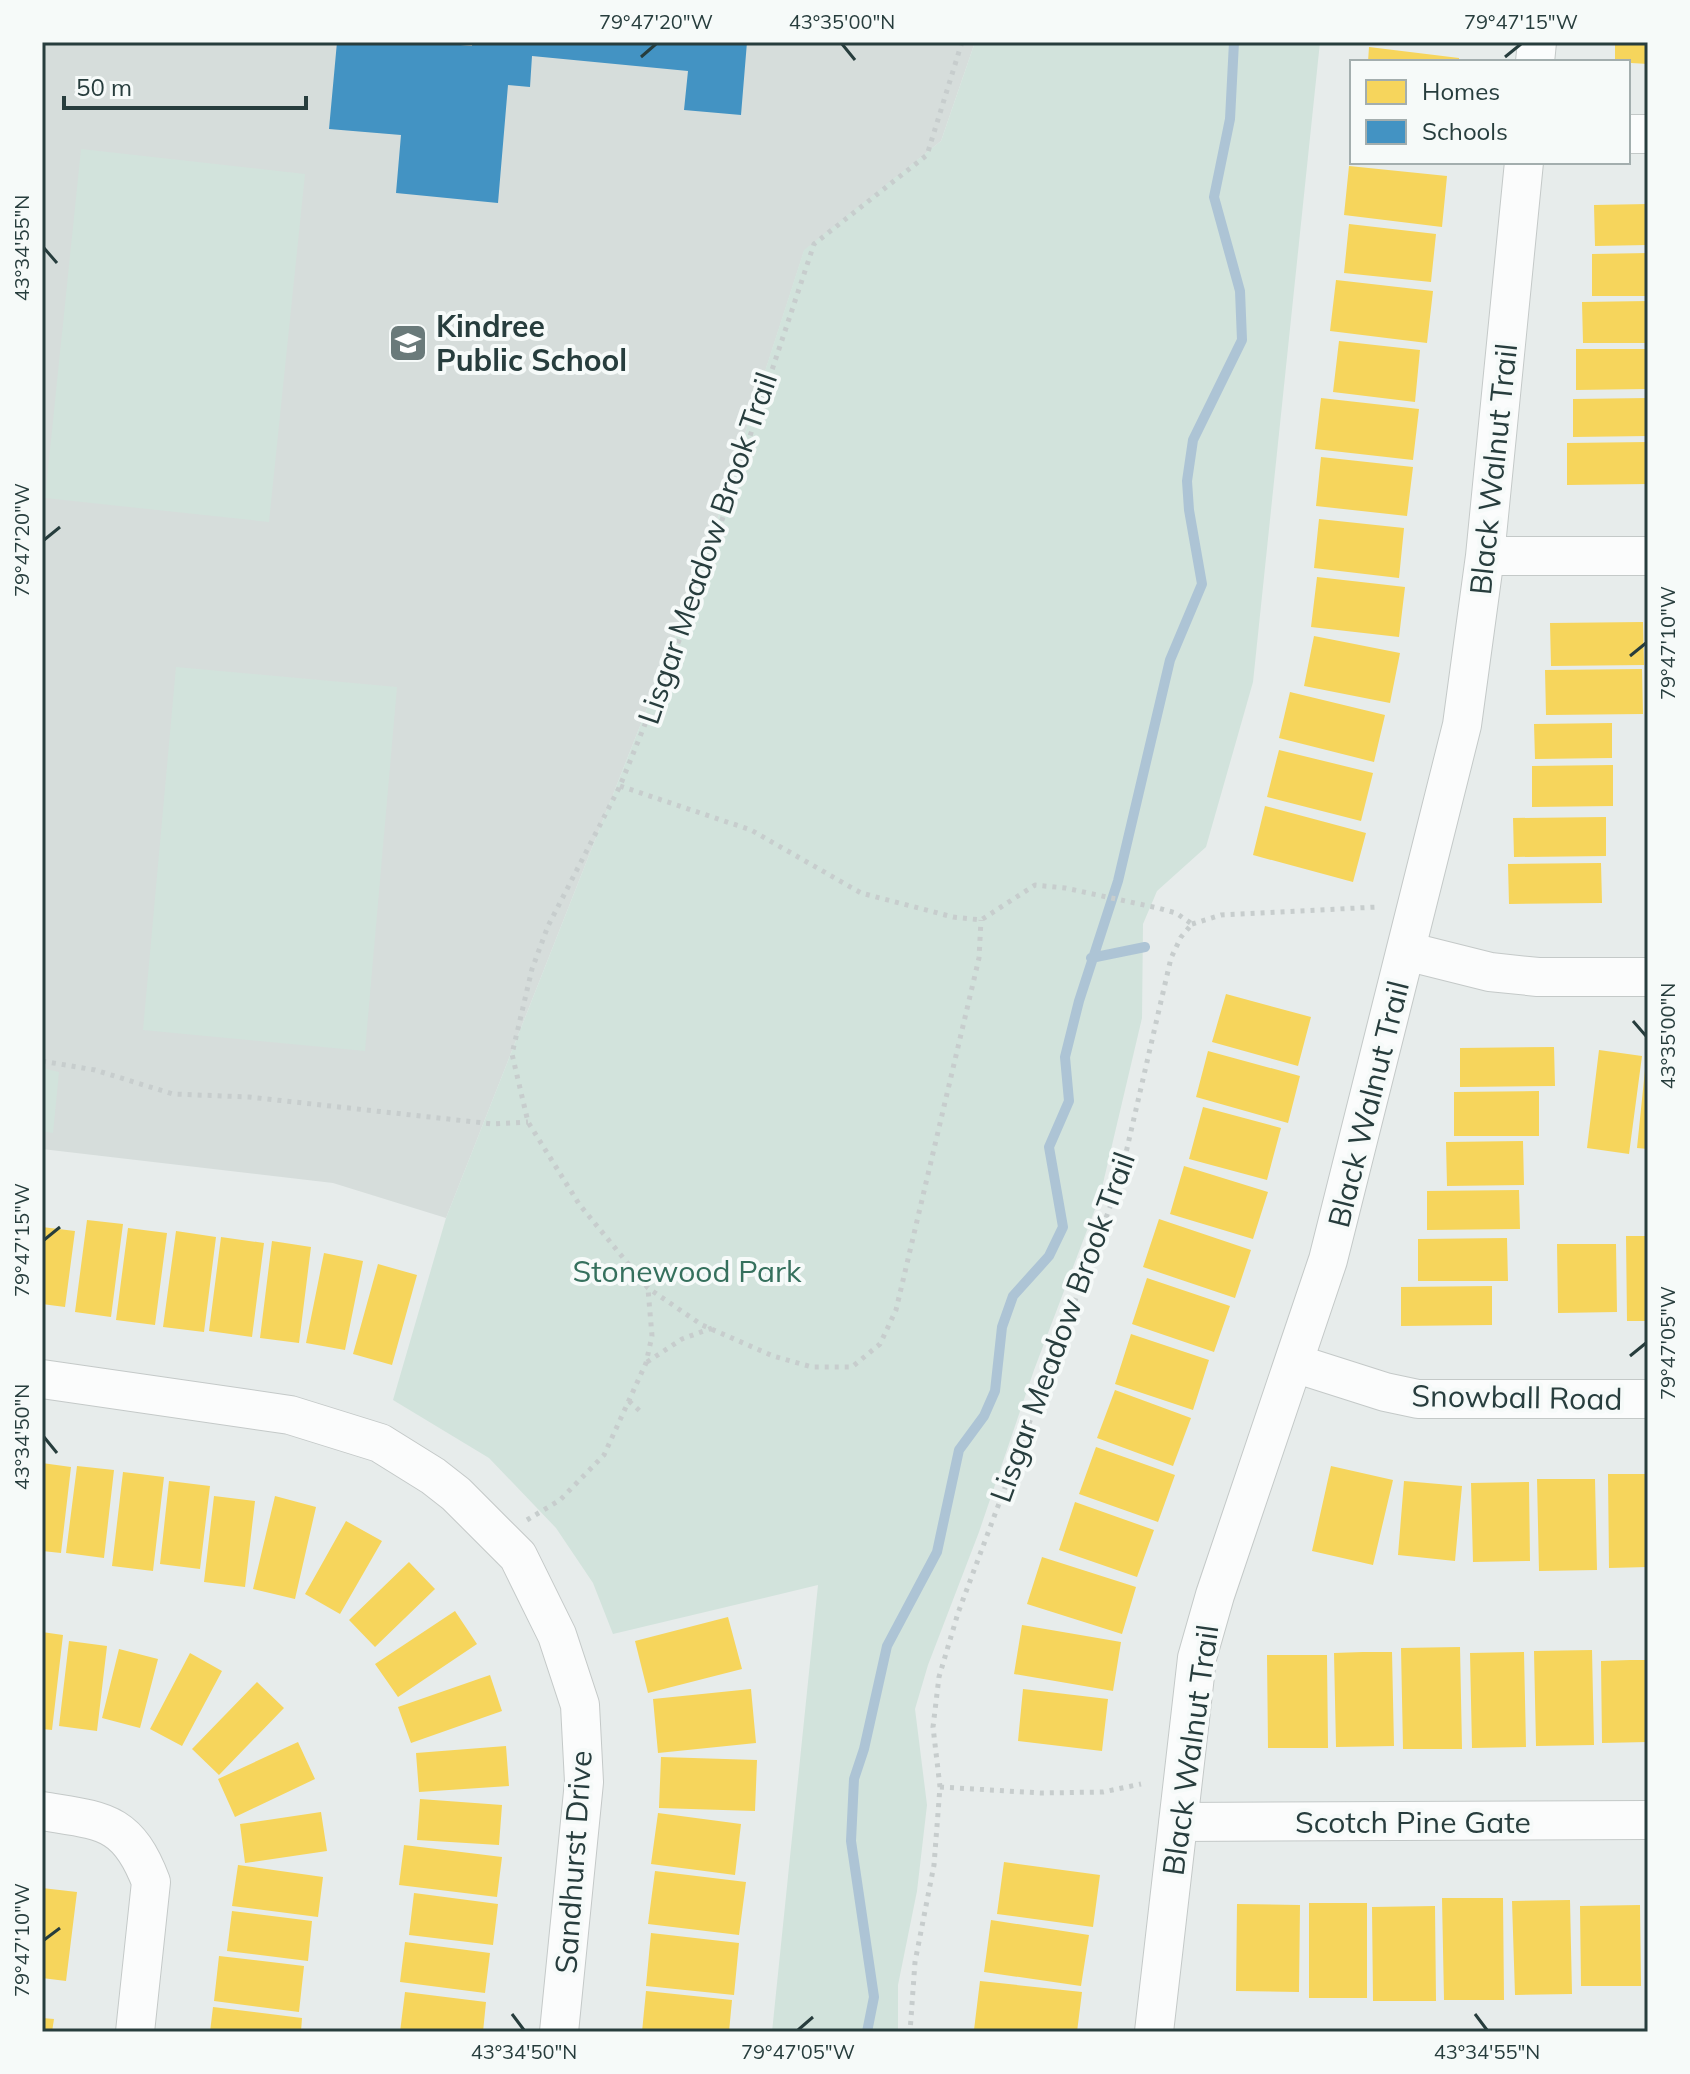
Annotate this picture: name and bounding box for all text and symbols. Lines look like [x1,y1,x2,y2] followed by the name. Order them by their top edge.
[599,9,713,34] text: 79°47'20"W
[789,9,895,34] text: 43°35'00"N
[1464,9,1578,34] text: 79°47'15"W
[64,60,306,110] scale bar
[1350,60,1630,164] legend
[76,72,132,102] text: 50 m
[1422,76,1500,106] text: Homes
[1422,116,1508,146] text: Schools
[9,195,34,301] text: 43°34'55"N
[436,307,627,379] place label: Kindree Public School
[387,322,429,364] school or university icon: Kindree Public School
[1461,341,1525,597] street label: Black Walnut Trail
[629,367,785,729] street label: Lisgar Meadow Brook Trail
[9,483,34,597] text: 79°47'20"W
[1655,586,1680,700] text: 79°47'10"W
[1319,977,1417,1231] street label: Black Walnut Trail
[1655,983,1680,1089] text: 43°35'00"N
[981,1147,1143,1507] street label: Lisgar Meadow Brook Trail
[9,1183,34,1297] text: 79°47'15"W
[573,1252,802,1290] park label: Stonewood Park
[1655,1286,1680,1400] text: 79°47'05"W
[1411,1376,1623,1418] street label: Snowball Road
[9,1384,34,1490] text: 43°34'50"N
[1154,1622,1226,1878] street label: Black Walnut Trail
[546,1749,600,1975] street label: Sandhurst Drive
[1295,1803,1531,1841] street label: Scotch Pine Gate
[9,1883,34,1997] text: 79°47'10"W
[471,2039,577,2064] text: 43°34'50"N
[741,2039,855,2064] text: 79°47'05"W
[1434,2039,1540,2064] text: 43°34'55"N

